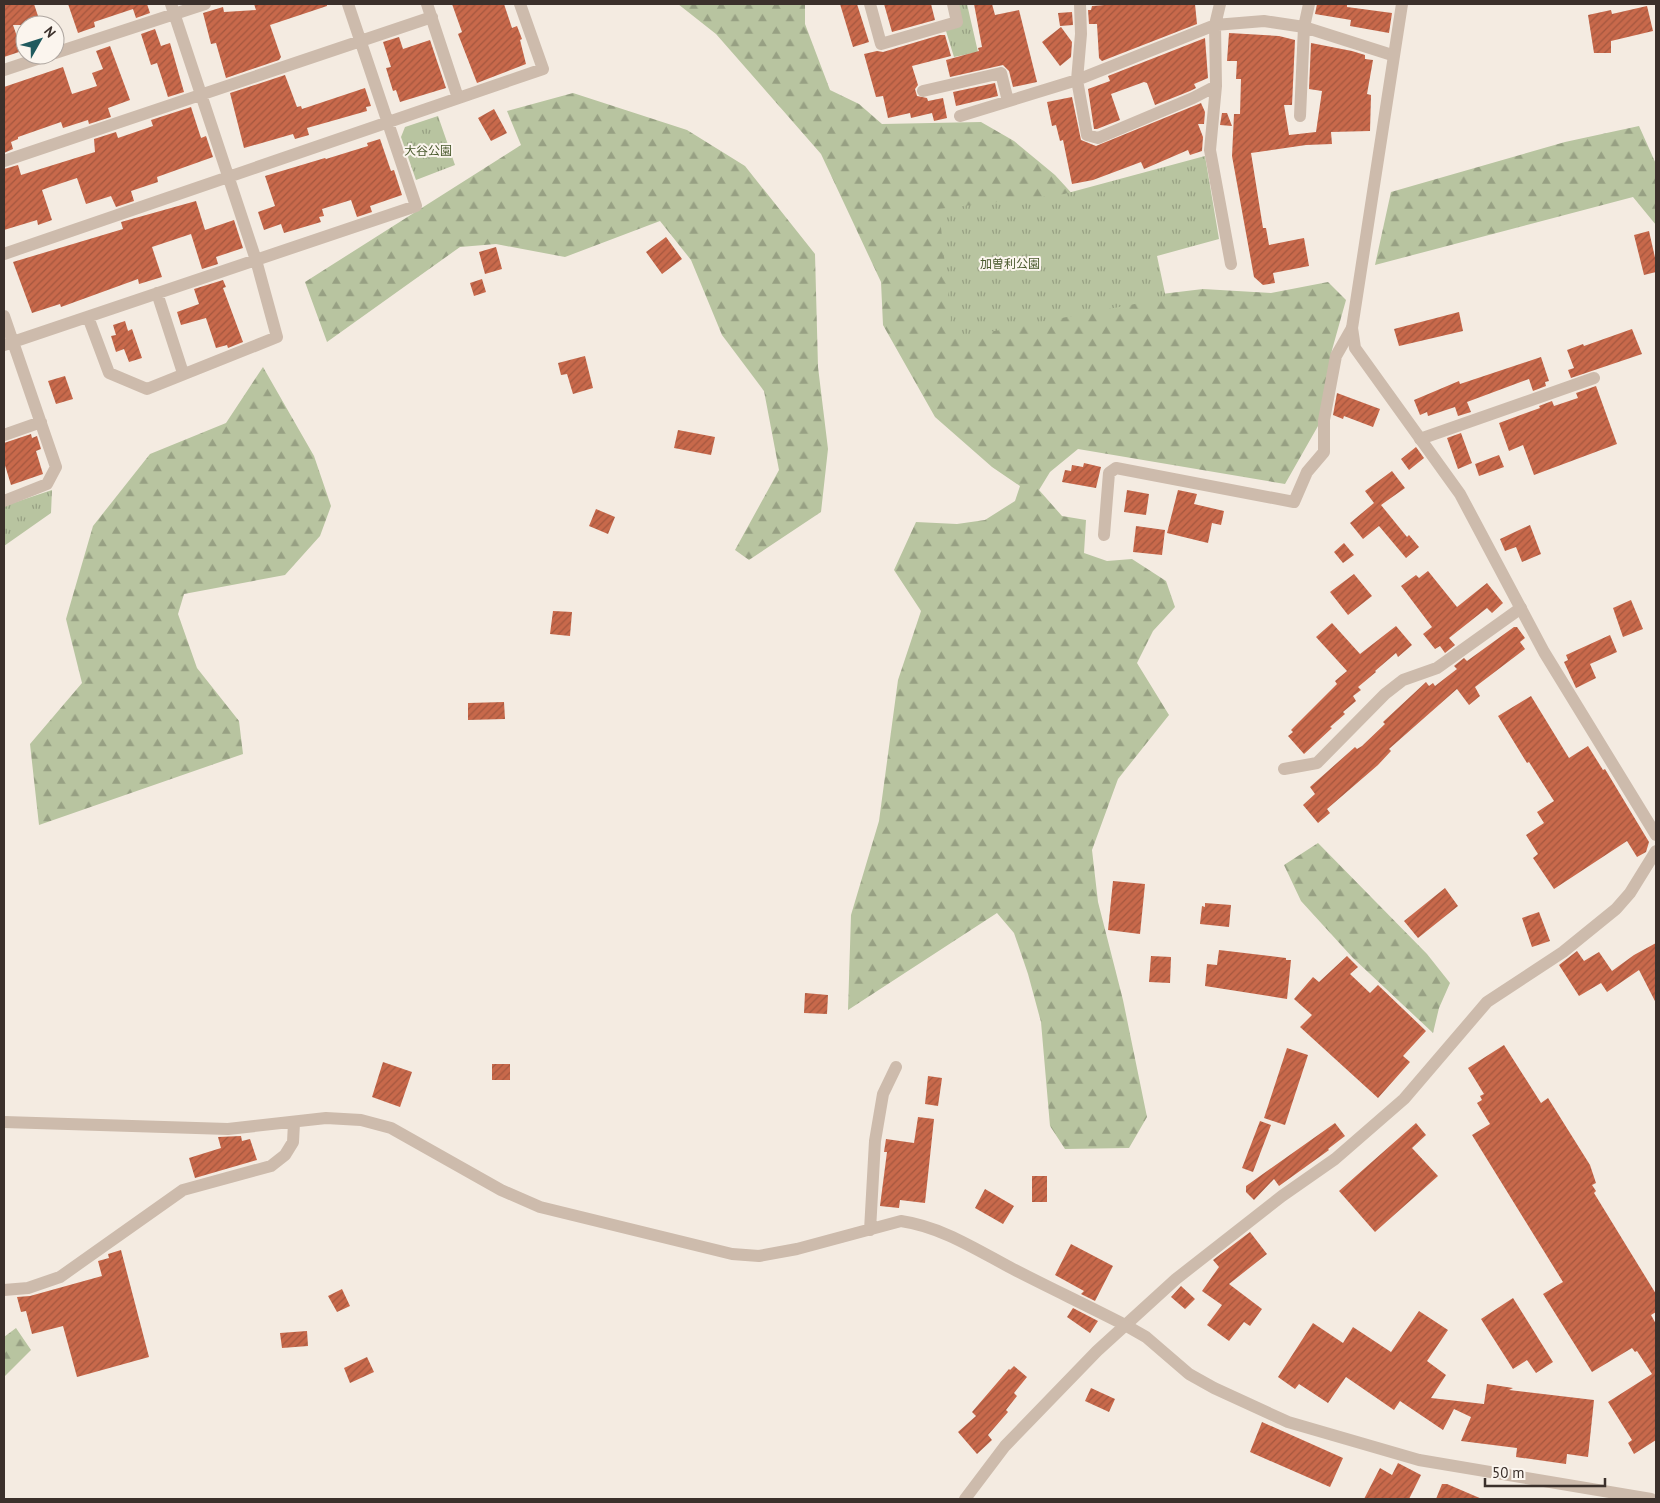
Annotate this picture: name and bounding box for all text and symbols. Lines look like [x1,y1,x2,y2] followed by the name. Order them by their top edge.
[15,15,65,65] north arrow
[40,23,60,41] text: N
[404,143,452,158] park label: 大谷公園
[980,256,1040,271] park label: 加曽利公園
[1485,1456,1605,1488] scale bar
[1492,1463,1525,1482] text: 50 m

